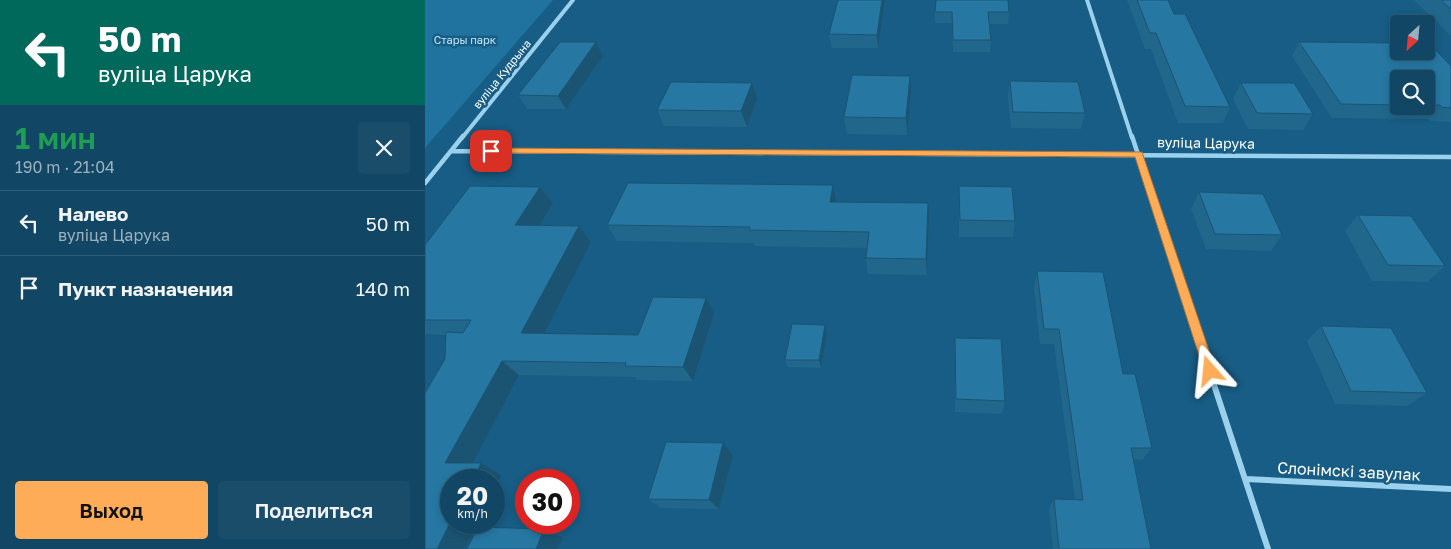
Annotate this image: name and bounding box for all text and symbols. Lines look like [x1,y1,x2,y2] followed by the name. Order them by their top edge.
[1390,15,1435,60] north arrow
[1390,15,1435,115] map controls
[98,18,181,60] text: 50 m
[15,20,80,85] icon: left
[434,33,497,46] park label: Стары парк
[470,37,533,111] street label: вуліца Кудрына
[98,60,252,87] text: вуліца Царука
[1390,70,1435,115] button: search
[15,120,96,156] text: 1 мин
[358,122,410,174] button: close
[470,130,512,172] pin
[1157,133,1255,152] street label: вуліца Царука
[477,137,505,165] icon: arrive
[15,157,115,177] text: 190 m · 21:04
[58,202,128,225] text: Налево
[15,209,43,237] icon: left
[366,212,410,235] text: 50 m
[58,225,170,245] text: вуліца Царука
[15,274,43,302] icon: arrive
[58,277,233,300] text: Пункт назначения
[356,277,410,300] text: 140 m
[1183,344,1235,396] position arrow
[1277,457,1421,485] street label: Слонімскі завулак
[515,469,580,534] speed limit sign: 30
[457,480,488,511] text: 20
[15,481,208,539] button: Выход
[218,481,410,539] button: Поделиться
[457,506,488,521] text: km/h

